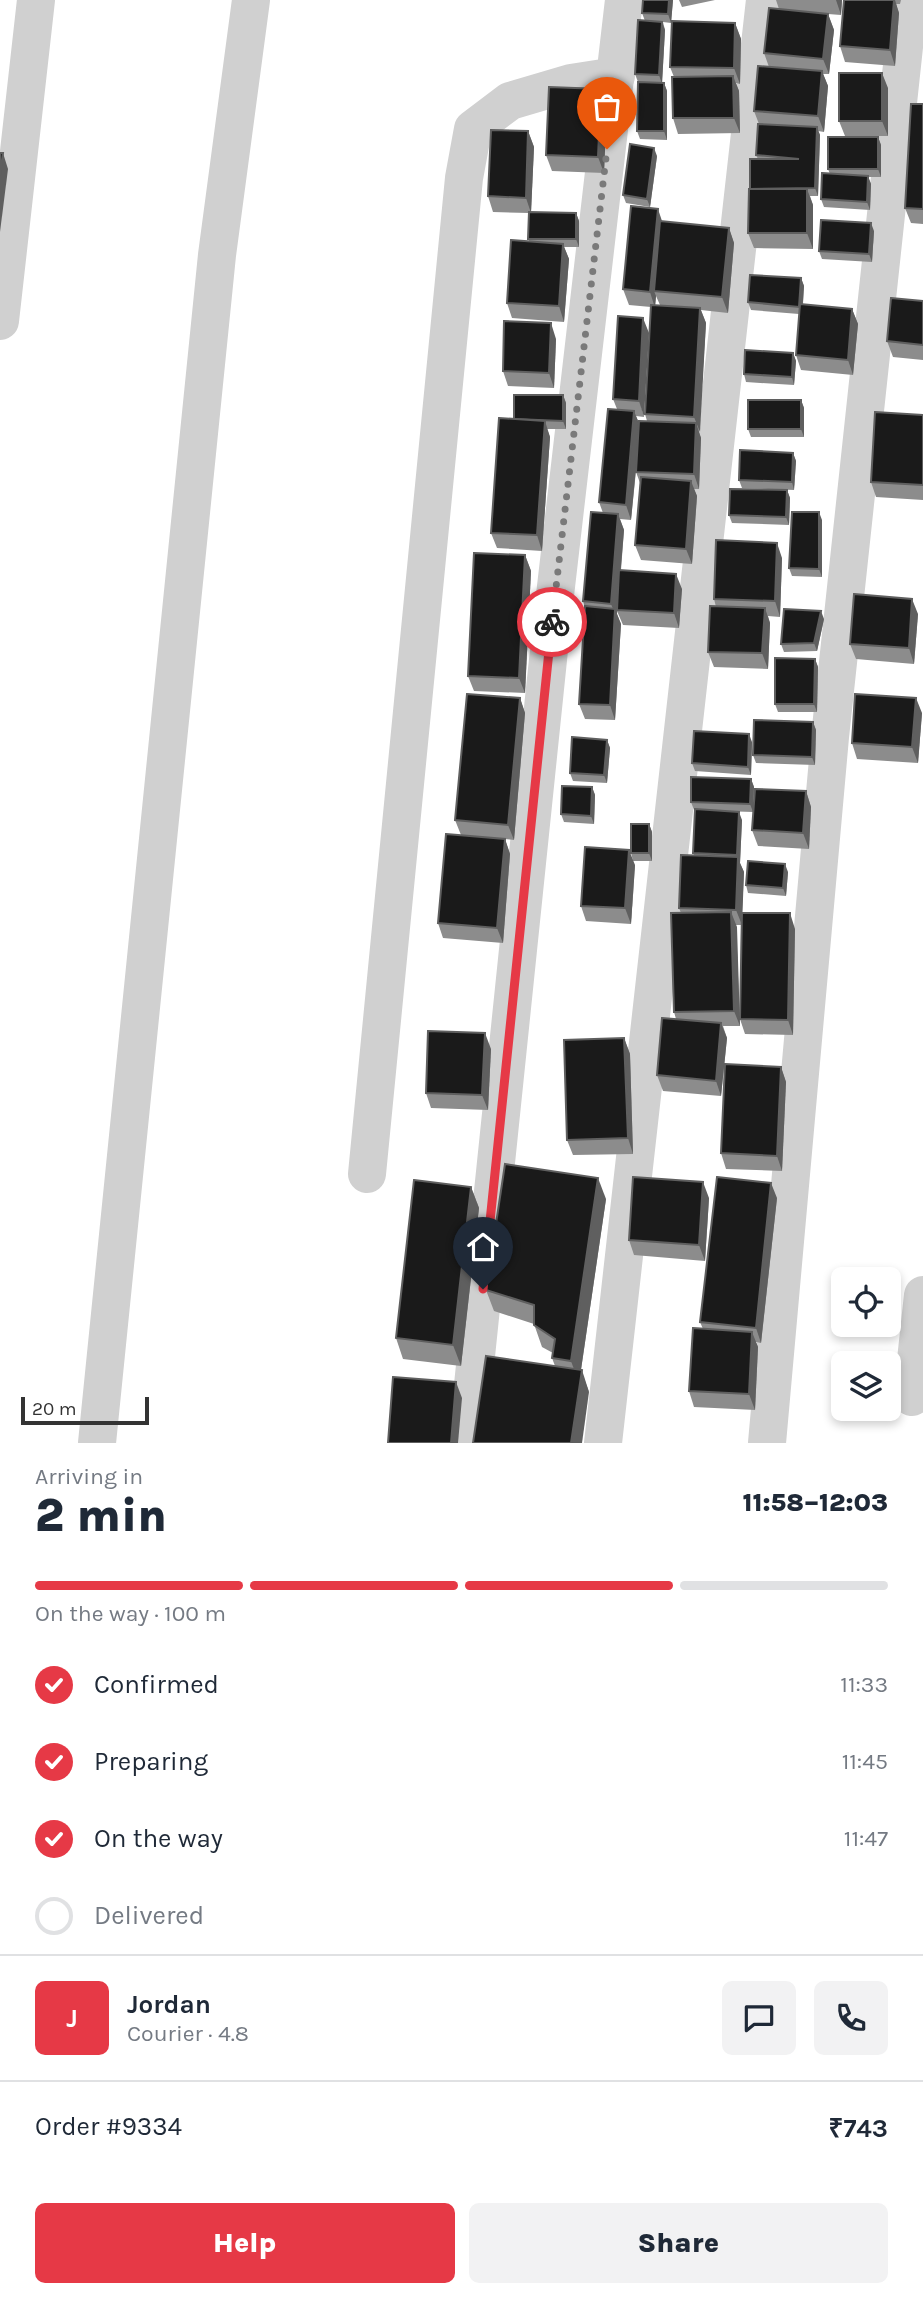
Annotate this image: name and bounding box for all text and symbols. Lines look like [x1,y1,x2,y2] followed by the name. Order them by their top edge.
[577,77,637,149] pin
[588,88,626,126] icon: bag
[517,587,587,657] courier
[533,603,571,641] icon: bike
[453,1217,513,1289] pin
[464,1228,502,1266] icon: home
[831,1267,901,1421] map controls
[831,1267,901,1337] button: locate
[831,1351,901,1421] button: layers
[21,1394,149,1426] scale bar
[32,1398,77,1420] text: 20 m
[35,1463,143,1490] text: Arriving in
[743,1487,888,1518] text: 11:58–12:03
[35,1489,167,1543] text: 2 min
[35,1600,226,1627] text: On the way · 100 m
[35,1666,73,1704] icon: check
[94,1669,219,1700] text: Confirmed
[840,1671,888,1698] text: 11:33
[35,1743,73,1781] icon: check
[94,1746,208,1777] text: Preparing
[842,1748,888,1775] text: 11:45
[35,1820,73,1858] icon: check
[94,1823,223,1854] text: On the way
[844,1825,888,1852] text: 11:47
[94,1900,204,1931] text: Delivered
[722,1981,796,2055] button: chat
[814,1981,888,2055] button: phone
[127,1989,211,2020] text: Jordan
[66,2003,78,2034] text: J
[127,2020,249,2047] text: Courier · 4.8
[35,2111,182,2142] text: Order #9334
[829,2113,888,2144] text: ₹743
[35,2203,455,2283] button: Help
[469,2203,888,2283] button: Share

